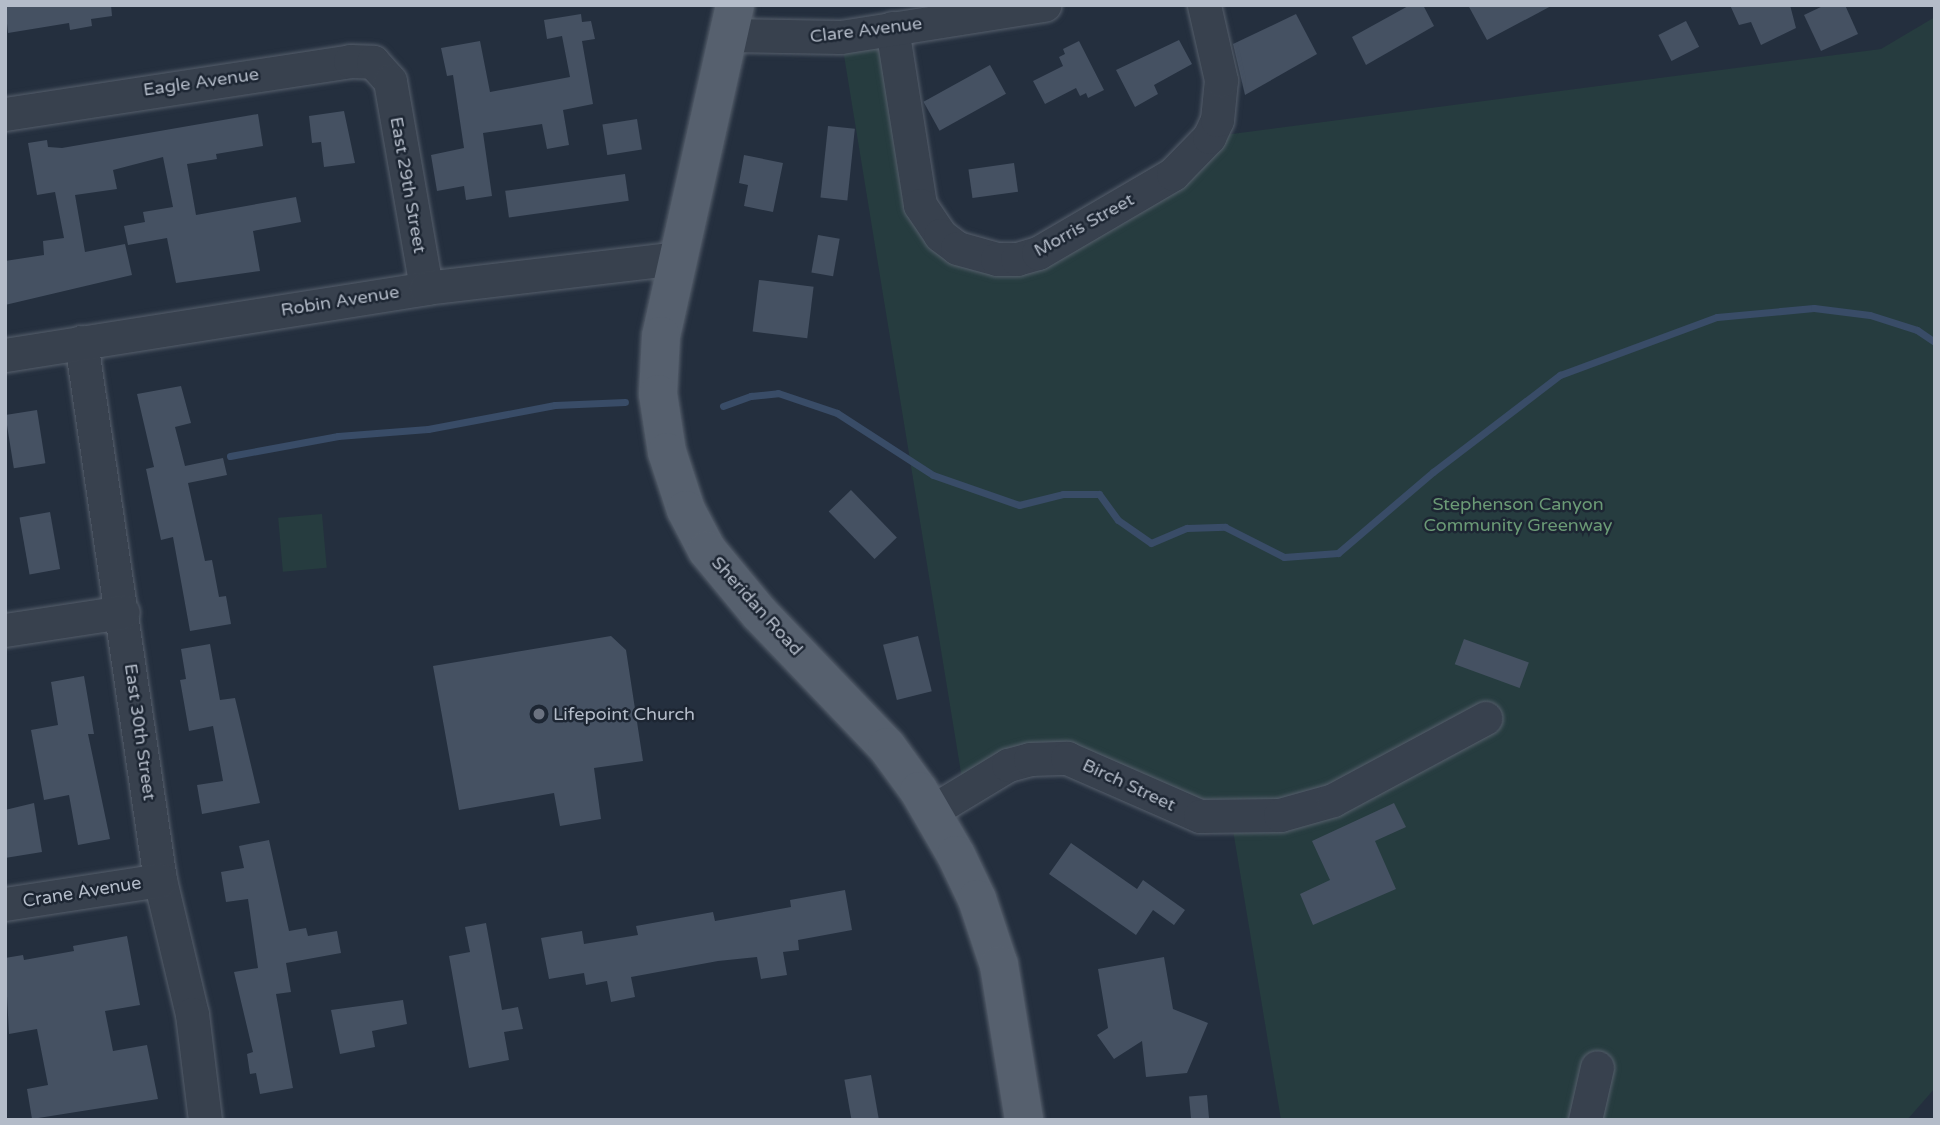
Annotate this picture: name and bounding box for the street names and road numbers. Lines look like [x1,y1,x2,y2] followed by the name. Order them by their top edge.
[809,12,923,48] street label: Clare Avenue
[142,63,260,101] street label: Eagle Avenue
[385,115,431,255] street label: East 29th Street
[1030,189,1138,261] street label: Morris Street
[279,281,401,321] street label: Robin Avenue
[707,552,807,660] street label: Sheridan Road
[120,662,160,802] street label: East 30th Street
[1079,754,1179,816] street label: Birch Street
[21,872,143,912] street label: Crane Avenue

